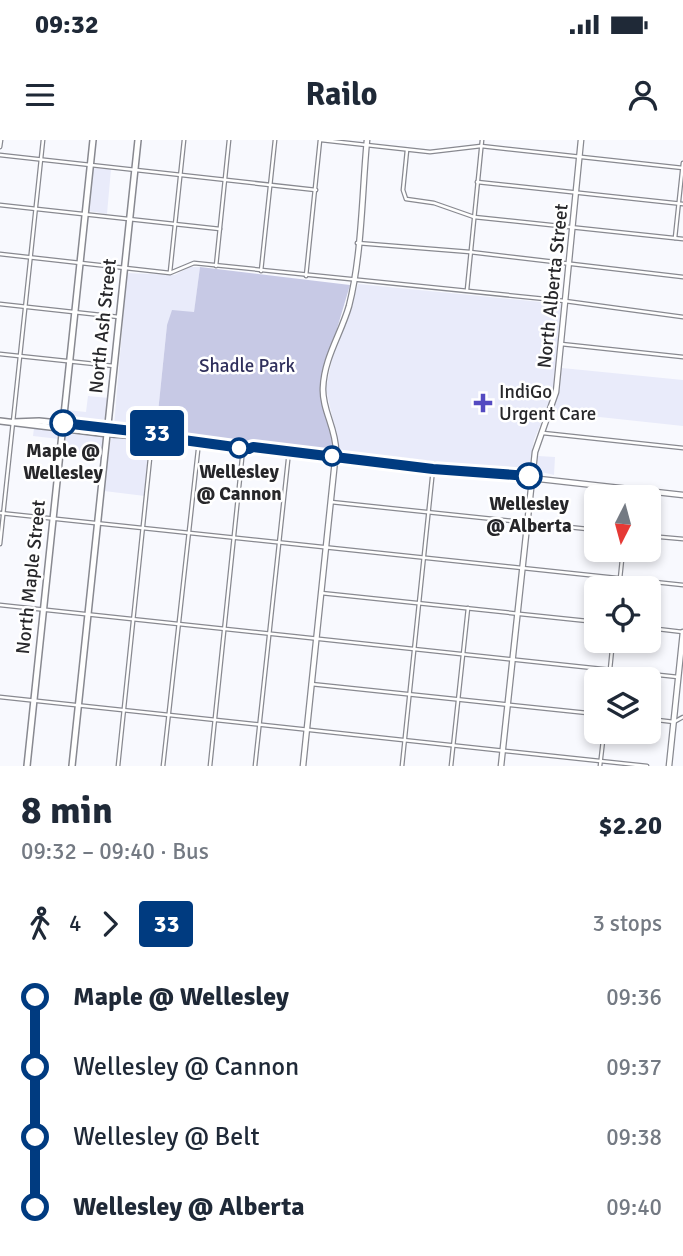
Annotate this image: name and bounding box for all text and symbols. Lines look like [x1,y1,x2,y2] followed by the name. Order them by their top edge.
[35,9,99,41] text: 09:32
[306,75,377,114] text: Railo
[21,76,59,114] icon: menu
[624,76,662,114] icon: person
[532,202,574,369] street label: North Alberta Street
[84,257,122,395] street label: North Ash Street
[199,354,296,378] park label: Shadle Park
[499,380,596,426] place label: IndiGo Urgent Care
[473,393,493,413] marker: IndiGo Urgent Care
[50,410,76,436] marker: Maple @ Wellesley
[125,410,188,456] line badge: 33
[144,418,170,448] text: 33
[229,438,249,458] marker: Wellesley @ Cannon
[23,439,103,485] place label: Maple @ Wellesley
[322,446,342,466] unlabelled marker
[196,460,282,506] place label: Wellesley @ Cannon
[516,463,542,489] marker: Wellesley @ Alberta
[584,485,662,562] north arrow
[584,485,661,744] map controls
[486,492,572,538] place label: Wellesley @ Alberta
[11,498,51,655] street label: North Maple Street
[584,576,661,653] button: locate
[584,667,661,744] button: layers
[21,787,113,834] text: 8 min
[598,810,662,842] text: $2.20
[21,837,209,866] text: 09:32 – 09:40 · Bus
[21,905,59,943] icon: walk
[91,905,129,943] icon: forward
[69,909,81,938] text: 4
[153,909,179,939] text: 33
[592,909,662,938] text: 3 stops
[73,981,289,1013] text: Maple @ Wellesley
[606,983,662,1012] text: 09:36
[73,1051,299,1083] text: Wellesley @ Cannon
[606,1053,662,1082] text: 09:37
[73,1121,260,1153] text: Wellesley @ Belt
[606,1123,662,1152] text: 09:38
[73,1191,305,1223] text: Wellesley @ Alberta
[606,1193,662,1222] text: 09:40

